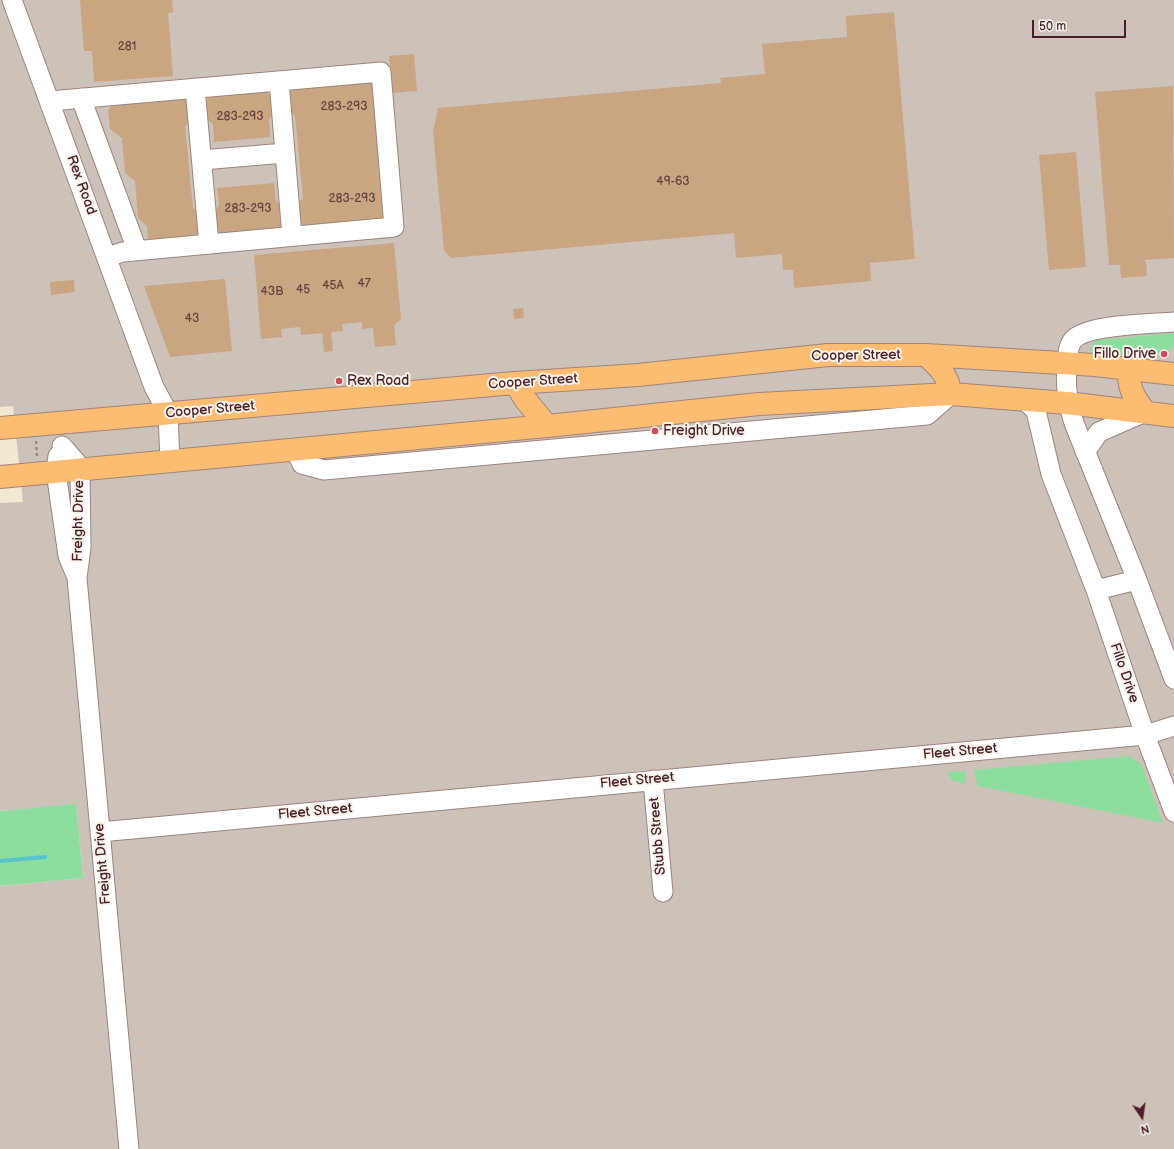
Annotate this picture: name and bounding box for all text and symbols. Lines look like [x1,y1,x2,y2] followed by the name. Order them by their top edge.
[1034,12,1128,38] scale bar
[1039,19,1066,34] text: 50 m
[118,40,136,54] house number: 281
[320,100,368,114] house number: 283-293
[216,110,264,124] house number: 283-293
[62,153,100,217] street label: Rex Road
[656,175,690,189] house number: 49-63
[328,192,376,206] house number: 283-293
[224,202,272,216] house number: 283-293
[357,277,371,291] house number: 47
[322,279,344,293] house number: 45A
[296,283,310,297] house number: 45
[261,285,283,299] house number: 43B
[185,312,199,326] house number: 43
[1094,346,1156,362] place label: Fillo Drive
[811,347,901,365] street label: Cooper Street
[1159,349,1169,359] marker: Fillo Drive
[488,370,578,394] street label: Cooper Street
[347,373,409,389] place label: Rex Road
[334,376,344,386] marker: Rex Road
[165,398,255,422] street label: Cooper Street
[663,423,745,439] place label: Freight Drive
[650,426,660,436] marker: Freight Drive
[70,480,88,562] street label: Freight Drive
[1106,641,1142,705] street label: Fillo Drive
[922,740,998,764] street label: Fleet Street
[599,769,675,793] street label: Fleet Street
[646,796,670,876] street label: Stubb Street
[277,800,353,824] street label: Fleet Street
[91,823,115,905] street label: Freight Drive
[1122,1097,1162,1137] north arrow
[1139,1122,1150,1136] text: N

